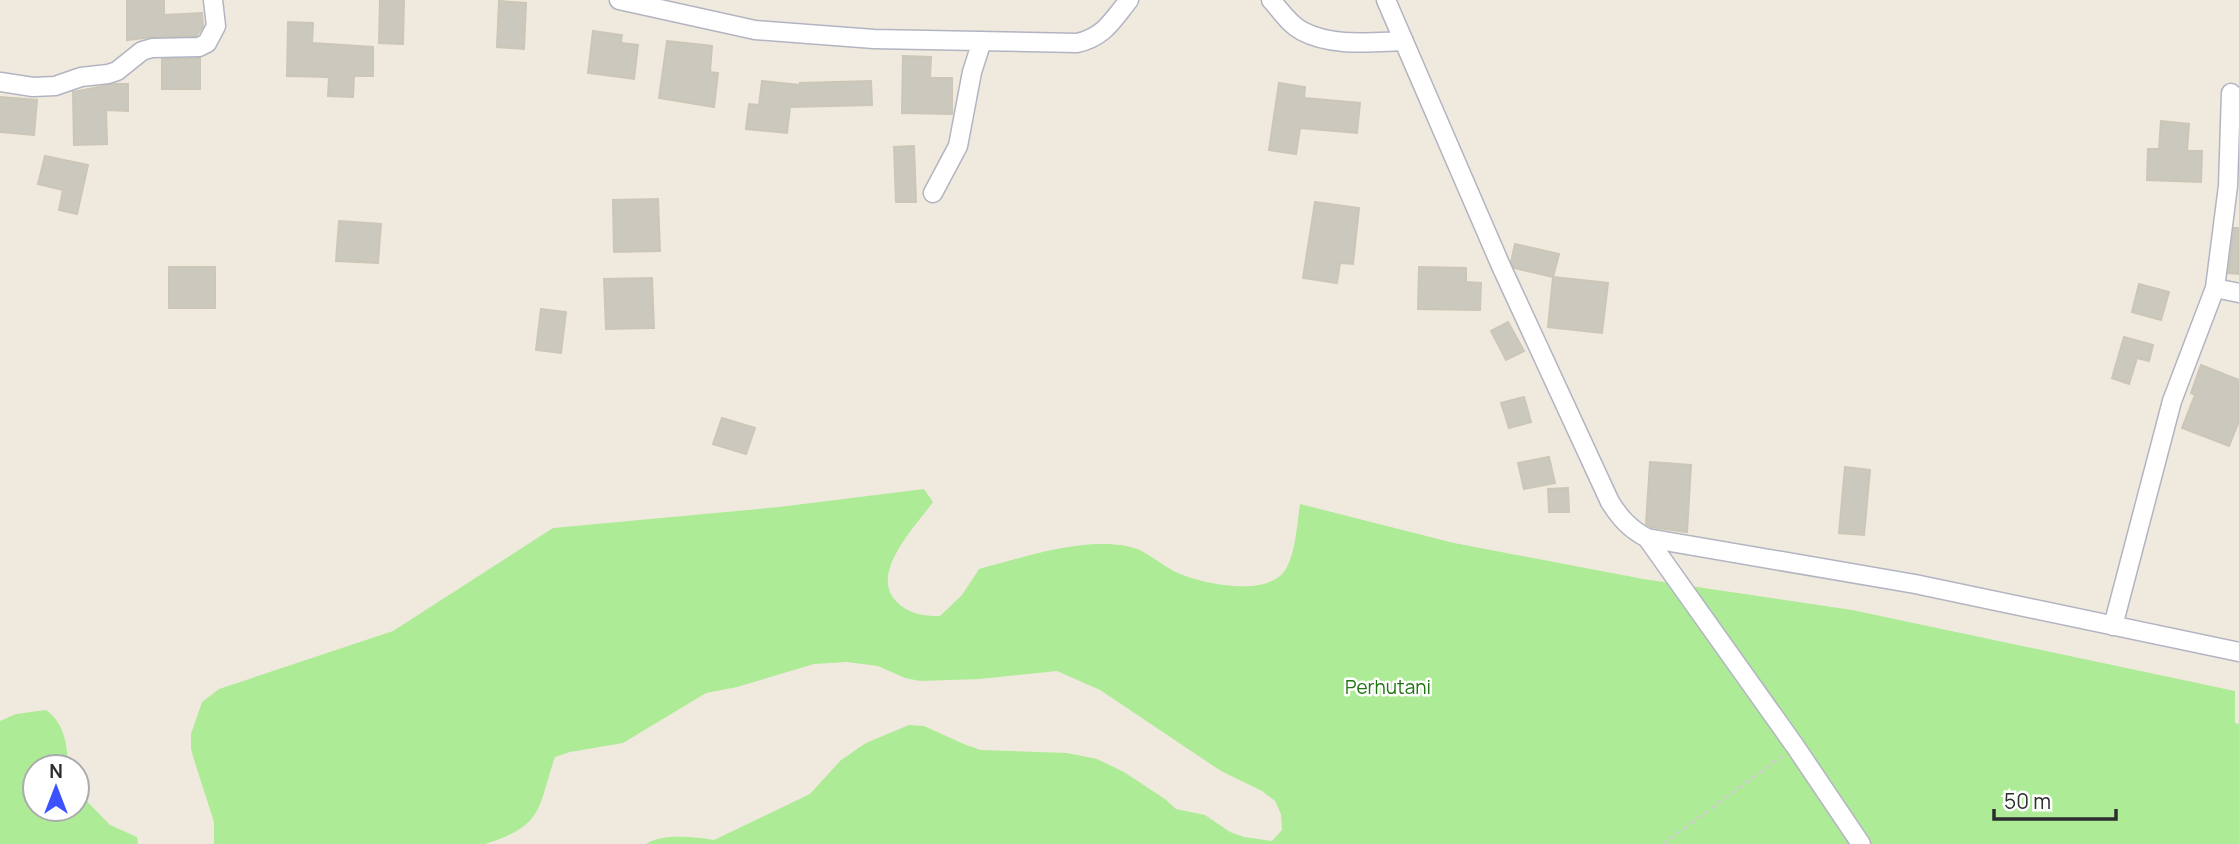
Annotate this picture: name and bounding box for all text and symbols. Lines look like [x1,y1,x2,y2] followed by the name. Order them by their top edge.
[1345,674,1431,700] park label: Perhutani
[21,753,91,823] north arrow
[49,758,63,784] text: N
[1994,778,2116,822] scale bar
[2004,787,2051,815] text: 50 m

